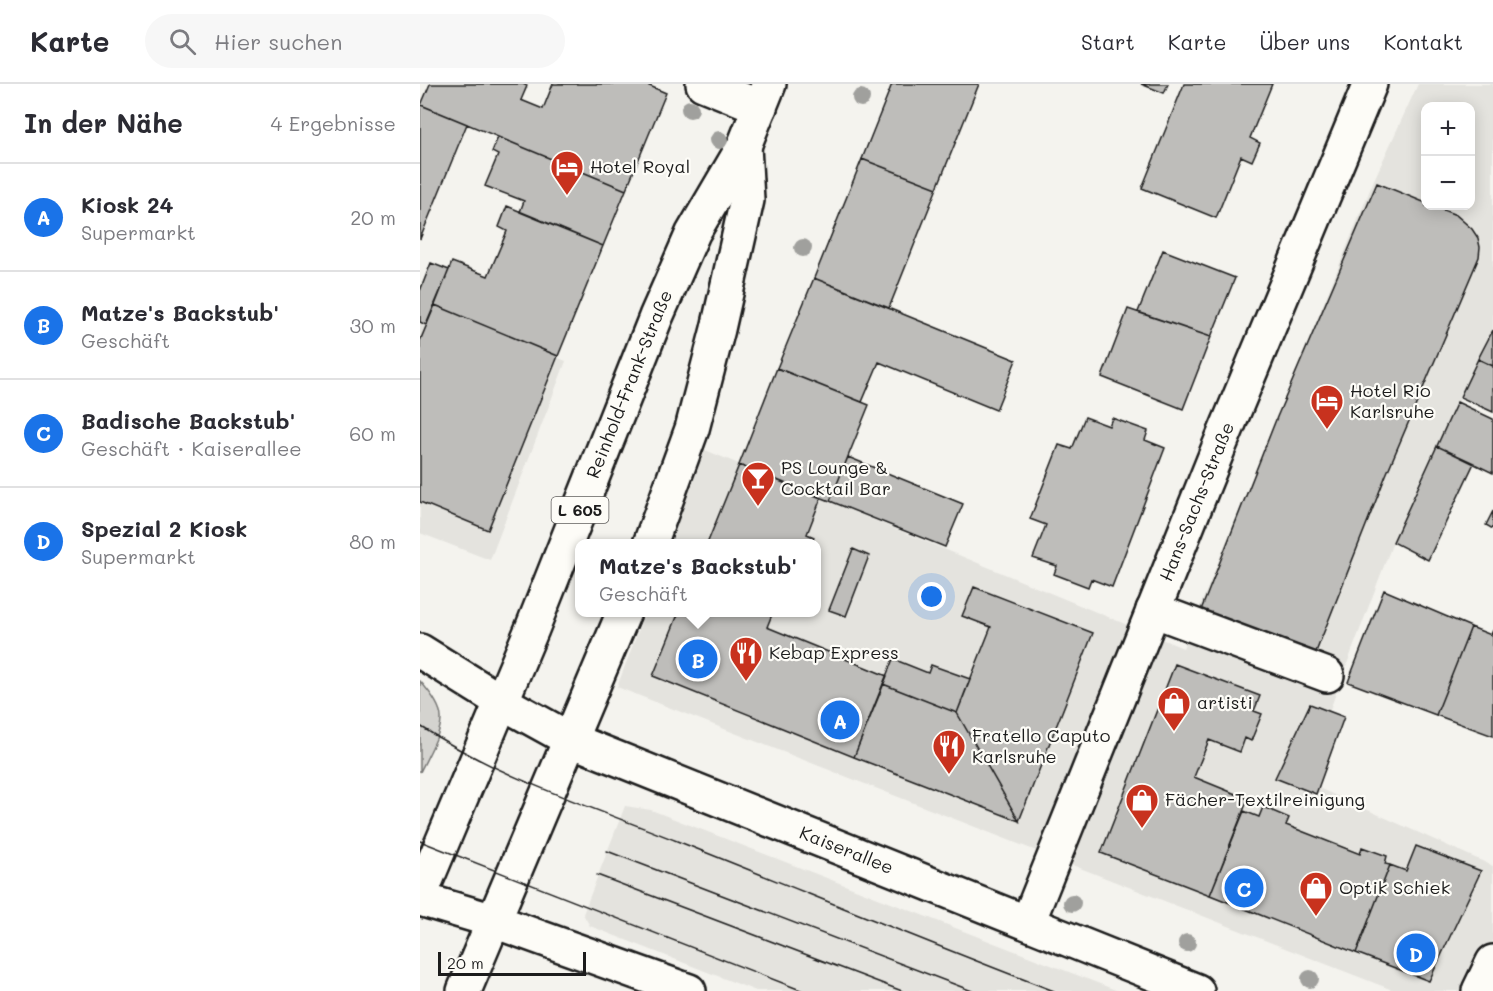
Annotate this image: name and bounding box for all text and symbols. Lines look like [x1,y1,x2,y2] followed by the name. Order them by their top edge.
[145,14,565,68] search box
[30,23,109,59] text: Karte
[166,25,199,58] icon: search
[214,27,342,56] text: Hier suchen
[1081,28,1135,55] text: Start
[1168,28,1226,55] text: Karte
[1259,28,1350,55] text: Über uns
[1383,28,1463,55] text: Kontakt
[1421,102,1475,210] map controls
[1421,102,1475,156] button: +
[24,106,183,140] text: In der Nähe
[271,110,396,136] text: 4 Ergebnisse
[549,149,585,196] hotel icon: Hotel Royal
[590,154,690,178] place label: Hotel Royal
[1421,156,1475,210] button: −
[81,190,173,219] text: Kiosk 24
[37,204,50,230] text: A
[350,204,396,230] text: 20 m
[81,219,196,245] text: Supermarkt
[580,286,677,482] street label: Reinhold-Frank-Straße
[81,298,279,327] text: Matze's Backstub'
[37,312,50,338] text: B
[350,312,396,338] text: 30 m
[81,327,170,353] text: Geschäft
[1350,378,1435,423] place label: Hotel Rio Karlsruhe
[1309,383,1345,430] hotel icon: Hotel Rio Karlsruhe
[81,406,295,435] text: Badische Backstub'
[1153,418,1239,585] street label: Hans-Sachs-Straße
[36,420,51,446] text: C
[349,420,396,446] text: 60 m
[81,435,302,461] text: Geschäft · Kaiserallee
[781,455,891,500] place label: PS Lounge & Cocktail Bar
[740,460,776,507] bar icon: PS Lounge & Cocktail Bar
[552,497,608,523] road number: L 605
[81,514,247,543] text: Spezial 2 Kiosk
[36,528,51,554] text: D
[349,528,396,554] text: 80 m
[575,539,821,617] popup
[81,543,196,569] text: Supermarkt
[599,551,797,580] text: Matze's Backstub'
[599,580,688,606] text: Geschäft
[917,582,946,611] your location
[728,635,764,682] restaurant icon: Kebap Express
[678,636,718,682] pin: B
[769,640,899,664] place label: Kebap Express
[1156,685,1192,732] shop icon: artisti
[1197,690,1253,714] place label: artisti
[820,698,860,742] pin: A
[972,723,1111,768] place label: Fratello Caputo Karlsruhe
[931,728,967,775] restaurant icon: Fratello Caputo Karlsruhe
[1124,782,1160,829] shop icon: Fächer-Textilreinigung
[1165,787,1365,811] place label: Fächer-Textilreinigung
[796,820,897,879] street label: Kaiserallee
[1224,866,1264,910] pin: C
[1298,870,1334,917] shop icon: Optik Schiek
[1339,875,1450,899] place label: Optik Schiek
[1396,930,1436,976] pin: D
[438,949,586,976] scale bar
[447,952,484,973] text: 20 m

